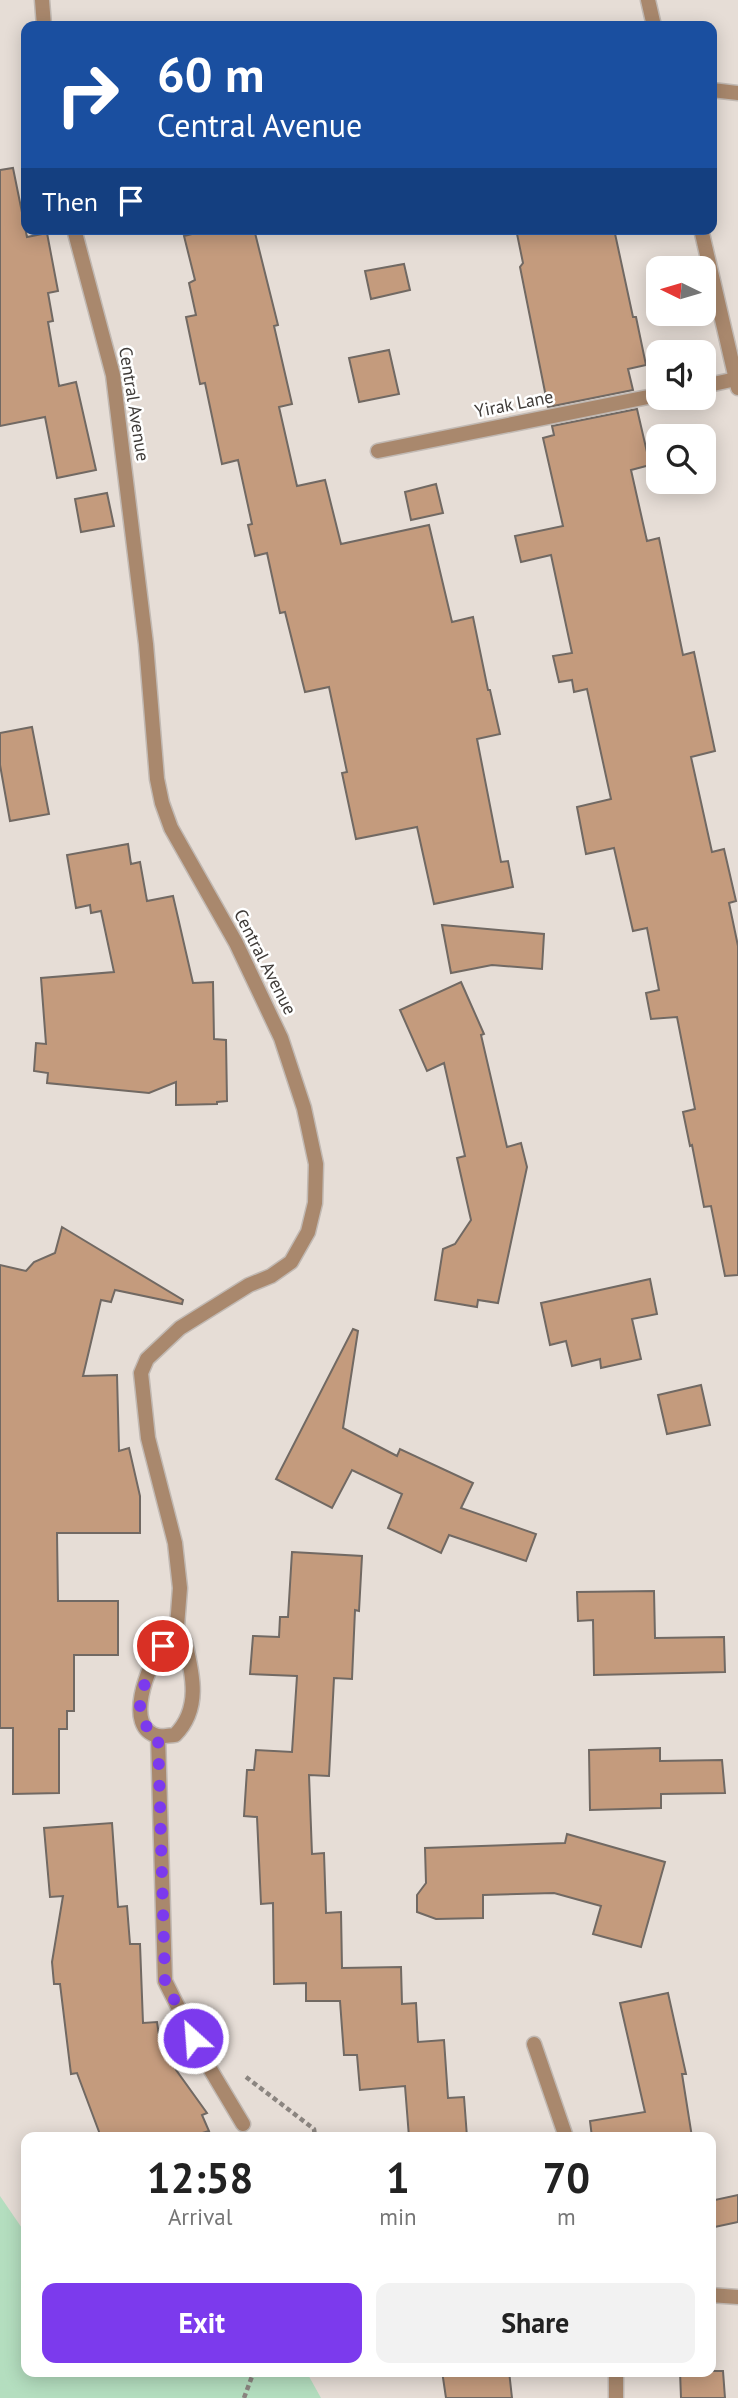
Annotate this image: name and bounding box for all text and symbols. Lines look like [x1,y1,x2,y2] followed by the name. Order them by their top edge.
[157,42,264,106] text: 60 m
[42,49,133,140] icon: right
[157,104,362,146] text: Central Avenue
[112,182,150,220] icon: arrive
[42,185,98,218] text: Then
[646,256,716,326] north arrow
[646,256,716,494] map controls
[646,340,716,410] button: sound
[114,345,155,463] street label: Central Avenue
[473,385,555,422] street label: Yirak Lane
[646,424,716,494] button: search
[229,905,302,1018] street label: Central Avenue
[133,1616,193,1676] pin
[144,1627,182,1665] icon: arrive
[156,2001,230,2075] position arrow
[147,2150,253,2205] text: 12:58
[386,2150,410,2205] text: 1
[543,2150,590,2205] text: 70
[168,2202,232,2231] text: Arrival
[379,2202,417,2231] text: min
[557,2202,576,2231] text: m
[42,2283,362,2363] button: Exit
[376,2283,695,2363] button: Share

